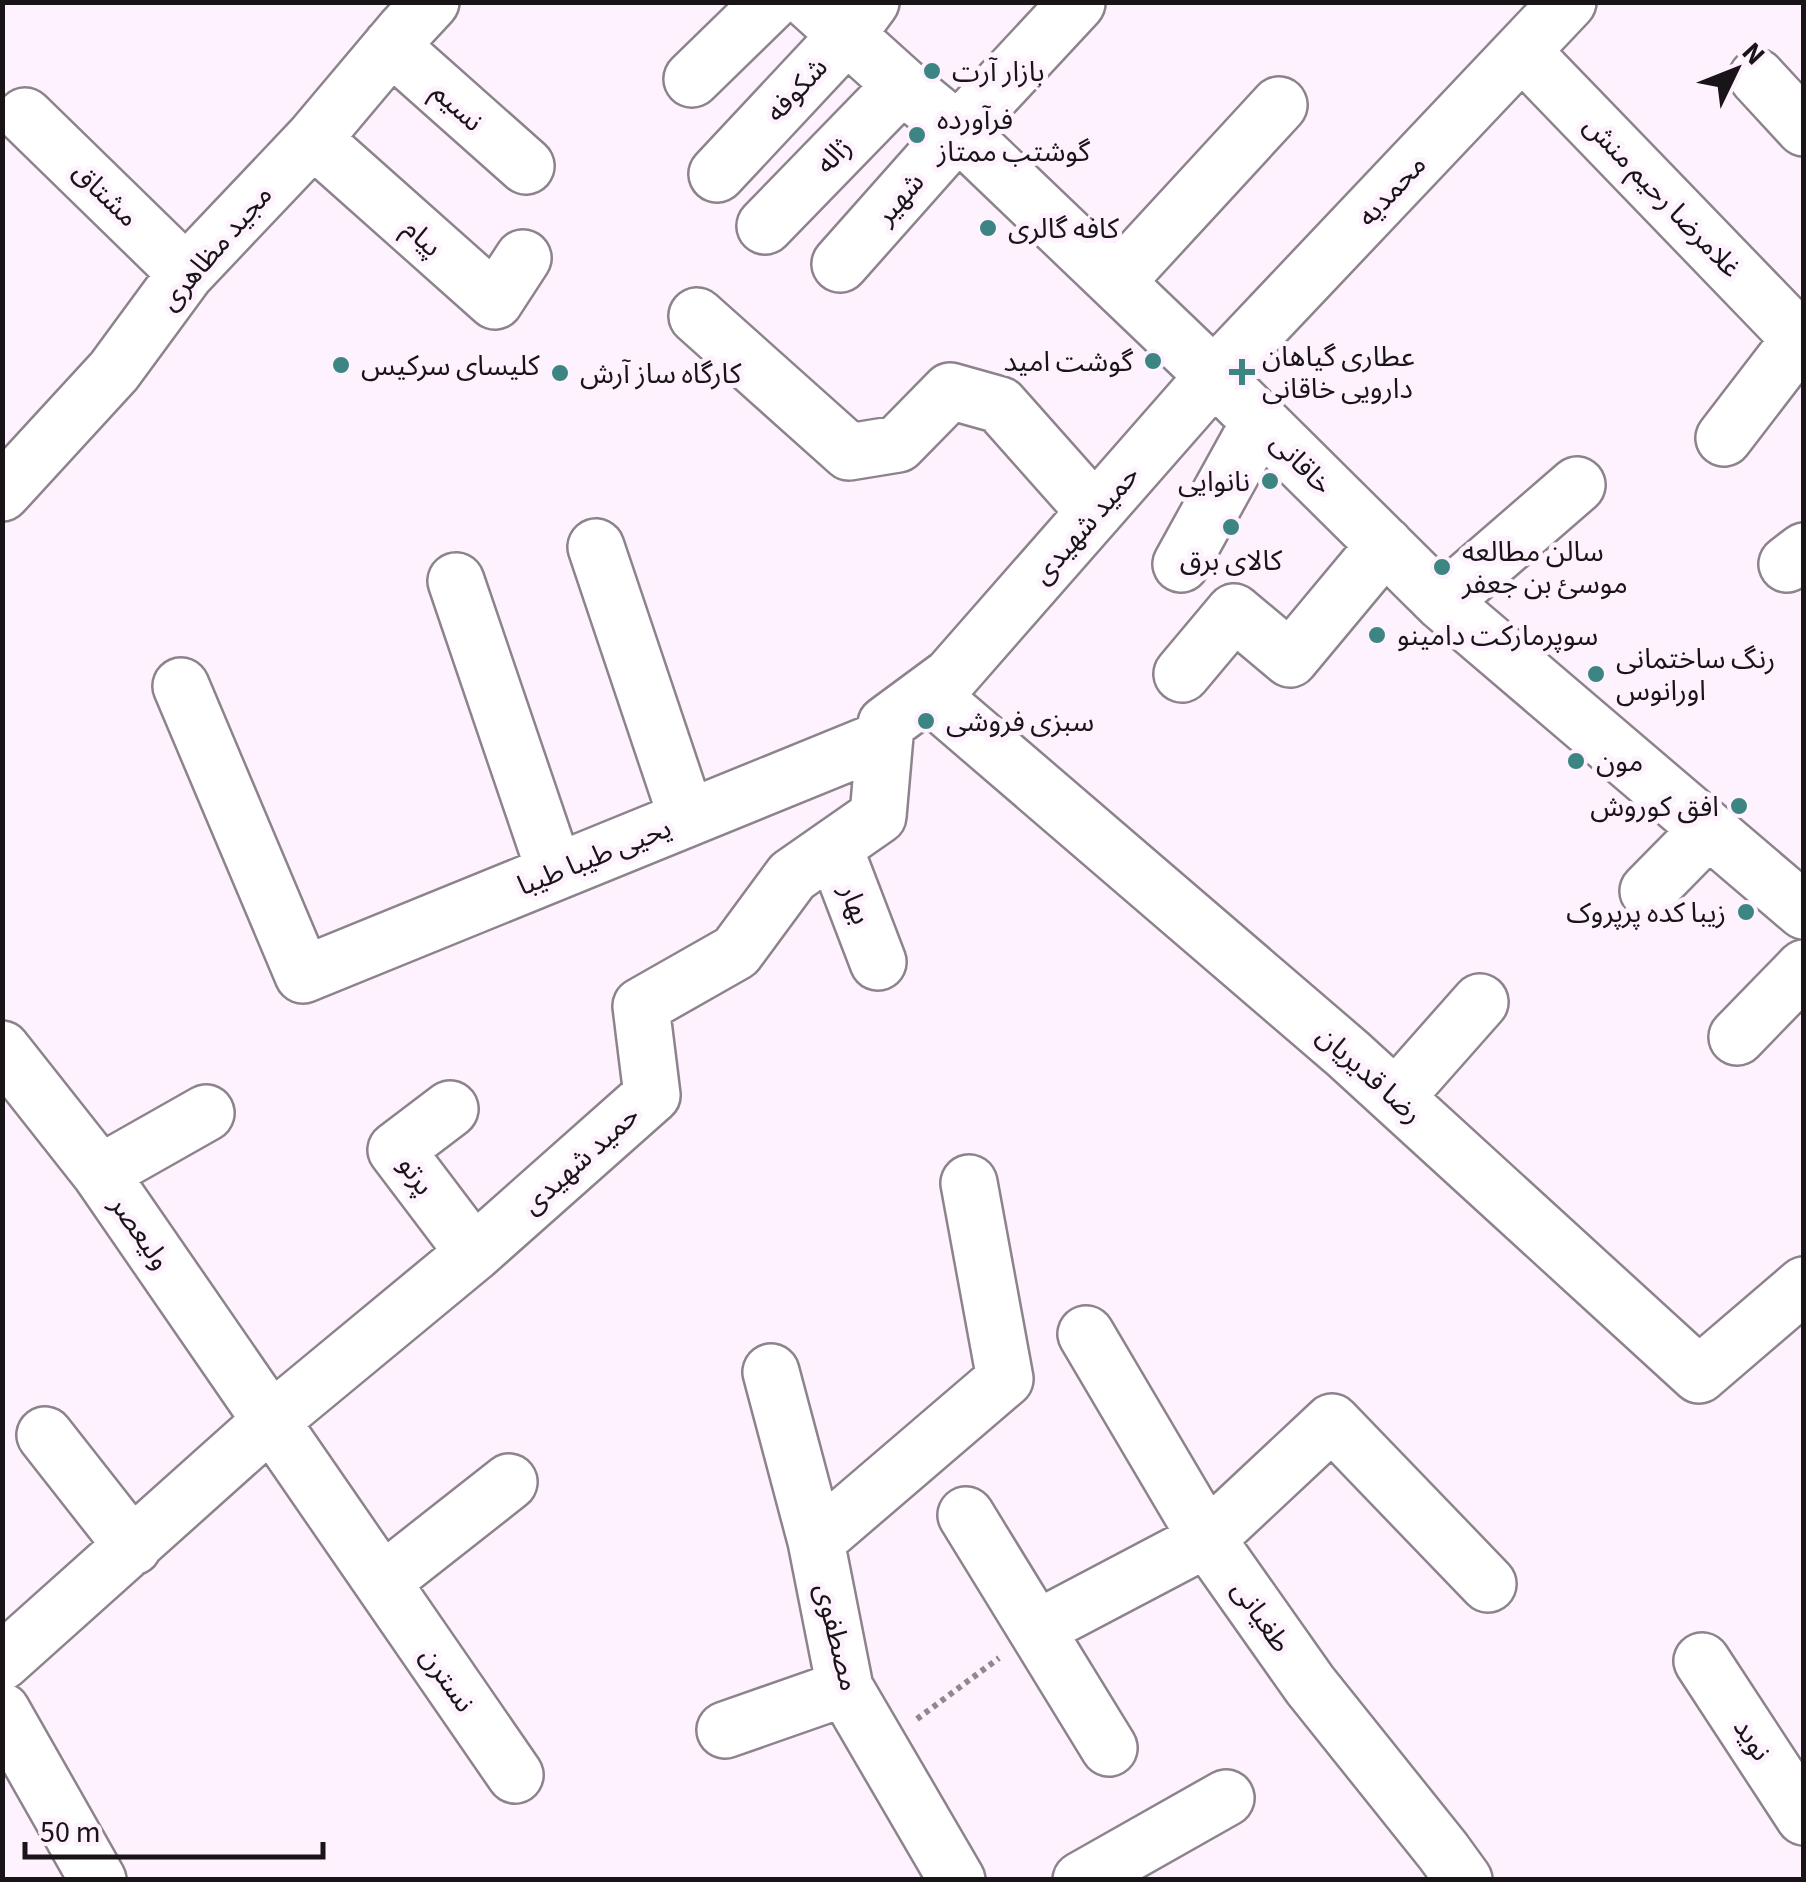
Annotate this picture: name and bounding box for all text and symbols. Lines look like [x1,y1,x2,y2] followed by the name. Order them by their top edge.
[1686,20,1786,120] north arrow
[1733,33,1775,74] text: N
[756,48,837,131] street label: شکوفه
[952,52,1044,92] place label: بازار آرت
[921,60,943,82] marker: بازار آرت
[422,73,492,142] street label: نسیم
[936,100,1091,172] place label: فرآورده گوشتب ممتاز
[1574,107,1750,288] street label: غلامرضا رحیم منش
[906,124,928,146] marker: فرآورده گوشتب ممتاز
[806,128,861,183] street label: ژاله
[1348,146,1436,236] street label: محمدیه
[63,153,148,236] street label: مشتاق
[865,164,934,234] street label: شهیر
[150,176,282,319] street label: مجید مظاهری
[394,209,451,266] street label: پیام
[1008,209,1119,249] place label: کافه گالری
[977,217,999,239] marker: کافه گالری
[1262,337,1415,409] place label: عطاری گیاهان دارویی خاقانی
[1003,342,1133,382] place label: گوشت امید
[361,346,540,386] place label: کلیسای سرکیس
[1142,350,1164,372] marker: گوشت امید
[330,354,352,376] marker: کلیسای سرکیس
[580,354,742,394] place label: کارگاه ساز آرش
[1231,361,1253,383] marker: عطاری گیاهان دارویی خاقانی
[549,362,571,384] marker: کارگاه ساز آرش
[1261,424,1341,504] street label: خاقانی
[1023,456,1149,593] street label: حمید شهیدی
[1178,462,1250,502] place label: نانوایی
[1259,470,1281,492] marker: نانوایی
[1220,516,1242,538] marker: کالای برق
[1461,532,1628,604] place label: سالن مطالعه موسئ بن جعفر
[1180,541,1283,581] place label: کالای برق
[1431,556,1453,578] marker: سالن مطالعه موسئ بن جعفر
[1397,616,1598,656] place label: سوپرمارکت دامینو
[1366,624,1388,646] marker: سوپرمارکت دامینو
[1616,639,1775,711] place label: رنگ ساختمانی اورانوس
[1585,663,1607,685] marker: رنگ ساختمانی اورانوس
[946,702,1094,742] place label: سبزی فروشی
[915,710,937,732] marker: سبزی فروشی
[1596,742,1643,782] place label: مون
[1565,750,1587,772] marker: مون
[1590,787,1719,827] place label: افق کوروش
[1728,795,1750,817] marker: افق کوروش
[511,808,677,906] street label: یحیی طیبا طیبا
[829,878,881,930] street label: بهار
[1566,893,1726,933] place label: زیبا کده پرپروک
[1735,901,1757,923] marker: زیبا کده پرپروک
[1308,1016,1431,1133] street label: رضا قدیریان
[513,1096,648,1224] street label: حمید شهیدی
[388,1148,444,1203] street label: پرتو
[100,1186,180,1278] street label: ولیعصر
[1222,1572,1301,1661] street label: طغیانی
[804,1579,870,1695] street label: مصطفوی
[410,1639,484,1721] street label: نسترن
[1723,1710,1781,1769] street label: نوید
[25,1797,322,1859] scale bar
[40,1811,101,1854] text: 50 m

